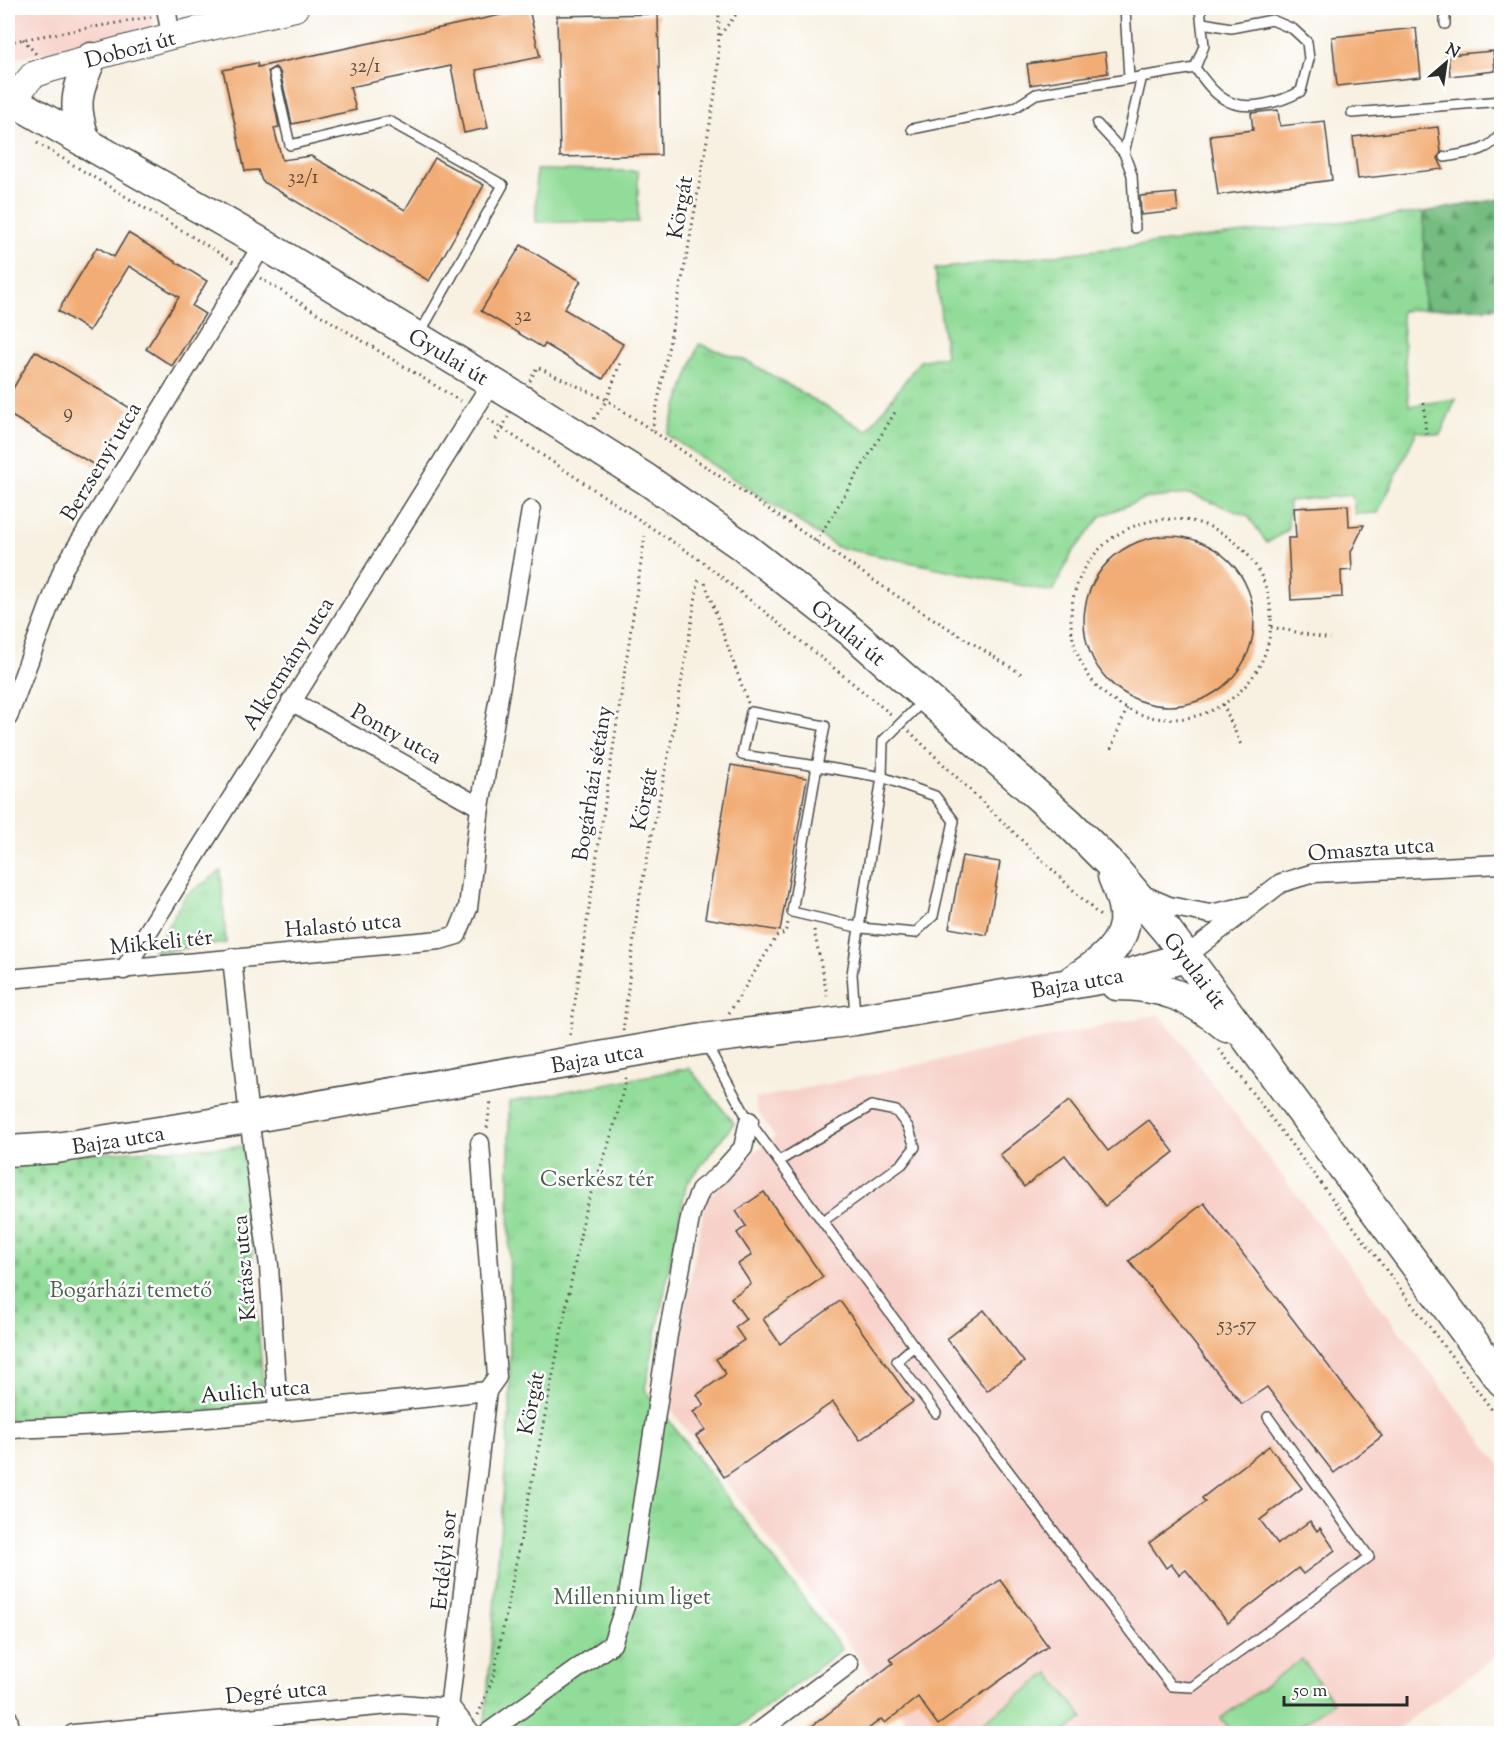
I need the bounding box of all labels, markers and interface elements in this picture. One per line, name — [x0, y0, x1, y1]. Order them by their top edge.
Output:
street label: Dobozi út — [82, 23, 180, 78]
north arrow — [1416, 33, 1476, 93]
text: N — [1441, 39, 1463, 65]
house number: 32/1 — [349, 53, 381, 82]
house number: 32/1 — [287, 164, 319, 193]
street label: Körgát — [661, 173, 703, 242]
house number: 32 — [514, 302, 532, 331]
street label: Gyulai út — [401, 322, 494, 395]
street label: Berzsenyi utca — [54, 397, 151, 528]
house number: 9 — [63, 399, 73, 428]
street label: Alkotmány utca — [236, 592, 343, 737]
street label: Gyulai út — [803, 593, 892, 675]
street label: Ponty utca — [344, 697, 447, 774]
street label: Bogárházi sétány — [566, 704, 622, 863]
street label: Körgát — [624, 765, 668, 834]
street label: Omaszta utca — [1307, 831, 1436, 871]
street label: Halastó utca — [284, 906, 403, 948]
street label: Mikkeli tér — [108, 923, 214, 965]
street label: Gyulai út — [1154, 927, 1233, 1017]
street label: Bajza utca — [1029, 961, 1126, 1009]
street label: Bajza utca — [549, 1036, 646, 1084]
street label: Bajza utca — [70, 1119, 167, 1165]
park label: Cserkész tér — [540, 1165, 654, 1197]
street label: Kárász utca — [225, 1213, 267, 1322]
park label: Bogárházi temető — [50, 1276, 212, 1308]
house number: 53-57 — [1217, 1312, 1256, 1341]
street label: Körgát — [511, 1369, 555, 1438]
street label: Aulich utca — [199, 1372, 311, 1414]
street label: Erdélyi sor — [425, 1509, 467, 1612]
park label: Millennium liget — [553, 1583, 711, 1615]
scale bar — [1284, 1669, 1407, 1707]
street label: Degré utca — [224, 1674, 328, 1714]
text: 50 m — [1292, 1679, 1328, 1705]

